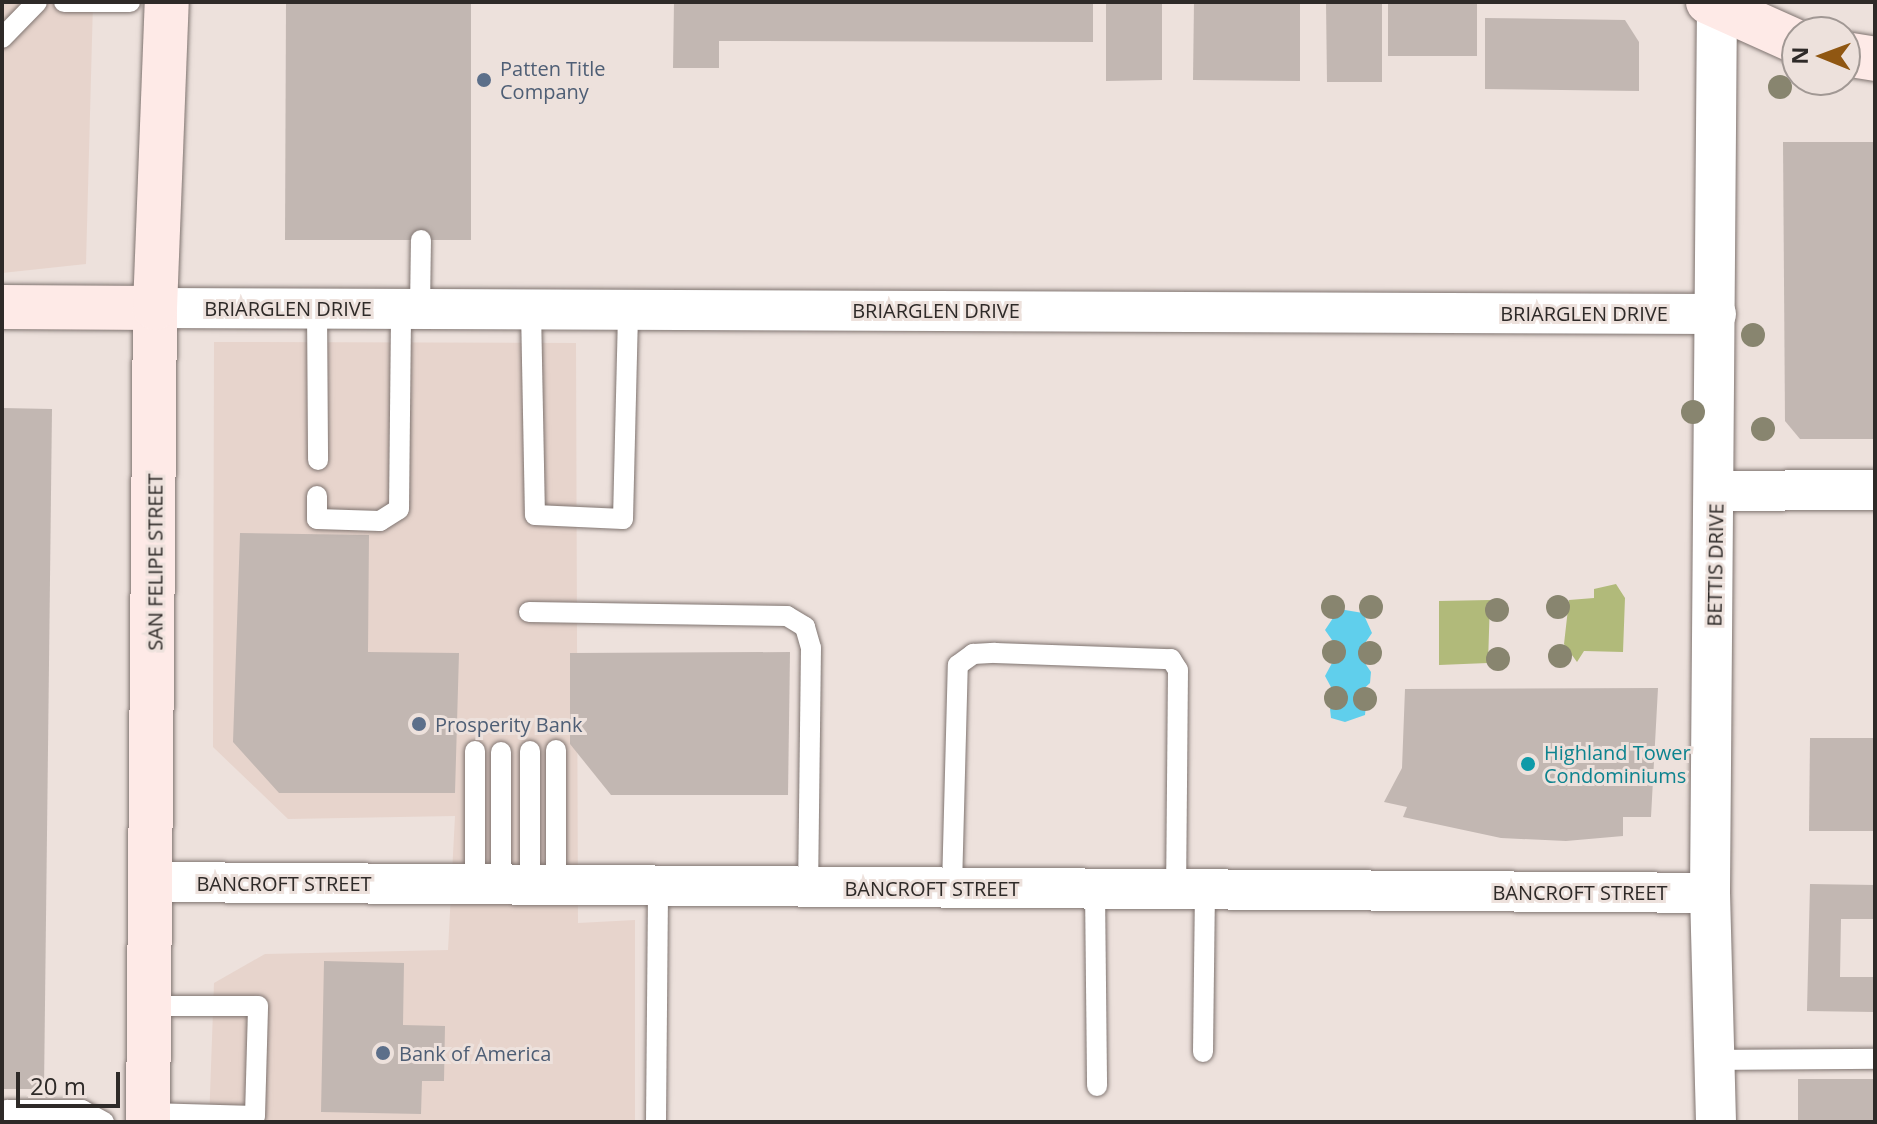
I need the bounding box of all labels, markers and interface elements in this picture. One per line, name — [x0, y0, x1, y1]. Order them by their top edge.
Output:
north arrow — [1781, 16, 1861, 96]
text: N — [1784, 46, 1814, 65]
place label: Patten Title Company — [500, 56, 606, 103]
marker: Patten Title Company — [475, 71, 493, 89]
street label: BRIARGLEN DRIVE — [204, 296, 372, 320]
street label: BRIARGLEN DRIVE — [852, 298, 1020, 322]
street label: BRIARGLEN DRIVE — [1500, 301, 1668, 325]
street label: SAN FELIPE STREET — [143, 473, 167, 651]
street label: BETTIS DRIVE — [1702, 503, 1728, 627]
place label: Prosperity Bank — [435, 712, 583, 736]
marker: Prosperity Bank — [410, 715, 428, 733]
place label: Highland Tower Condominiums — [1544, 740, 1691, 787]
marker: Highland Tower Condominiums — [1519, 755, 1537, 773]
street label: BANCROFT STREET — [196, 871, 372, 895]
street label: BANCROFT STREET — [844, 876, 1020, 900]
street label: BANCROFT STREET — [1492, 880, 1668, 904]
place label: Bank of America — [399, 1041, 551, 1065]
marker: Bank of America — [374, 1044, 392, 1062]
scale bar — [20, 1056, 124, 1106]
text: 20 m — [30, 1069, 86, 1102]

